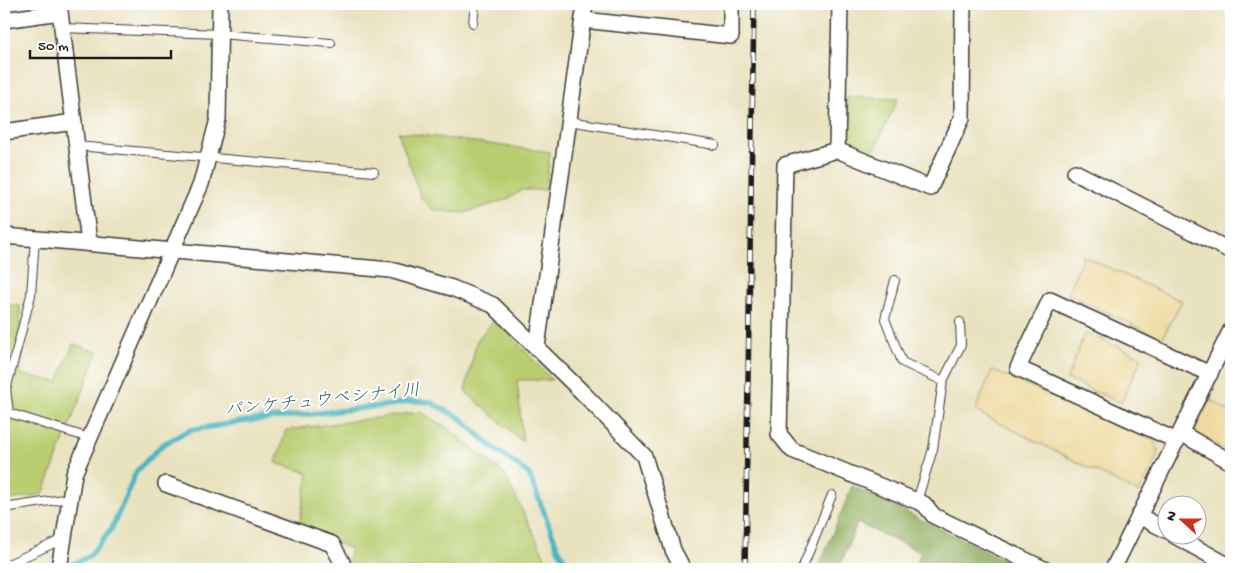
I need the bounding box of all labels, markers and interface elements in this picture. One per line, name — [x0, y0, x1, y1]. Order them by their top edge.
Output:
scale bar — [30, 28, 171, 60]
text: 50 m — [38, 38, 69, 56]
water label: パンケチュウベシナイ川 — [223, 381, 421, 422]
north arrow — [1158, 496, 1208, 546]
text: N — [1163, 509, 1182, 524]

